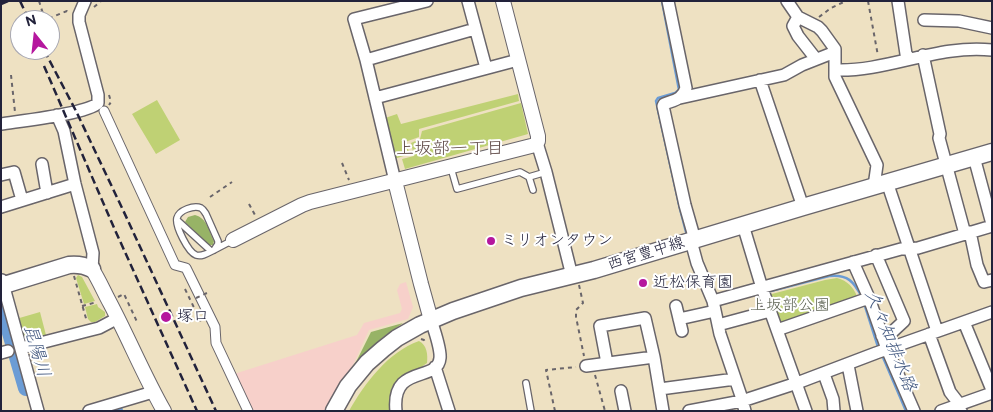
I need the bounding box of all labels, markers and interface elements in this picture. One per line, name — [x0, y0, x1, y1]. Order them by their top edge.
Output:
north arrow — [10, 10, 60, 60]
text: N — [24, 11, 38, 31]
district label: 上坂部一丁目 — [396, 138, 504, 160]
place label: ミリオンタウン — [501, 231, 613, 251]
street label: 西宮豊中線 — [605, 233, 687, 275]
marker: ミリオンタウン — [485, 235, 497, 247]
place label: 近松保育園 — [653, 273, 733, 293]
marker: 近松保育園 — [637, 277, 649, 289]
water label: 久々知排水路 — [860, 287, 920, 395]
park label: 上坂部公園 — [750, 296, 830, 316]
place label: 塚口 — [177, 307, 209, 327]
marker: 塚口 — [159, 310, 173, 324]
water label: 昆陽川 — [18, 322, 54, 380]

